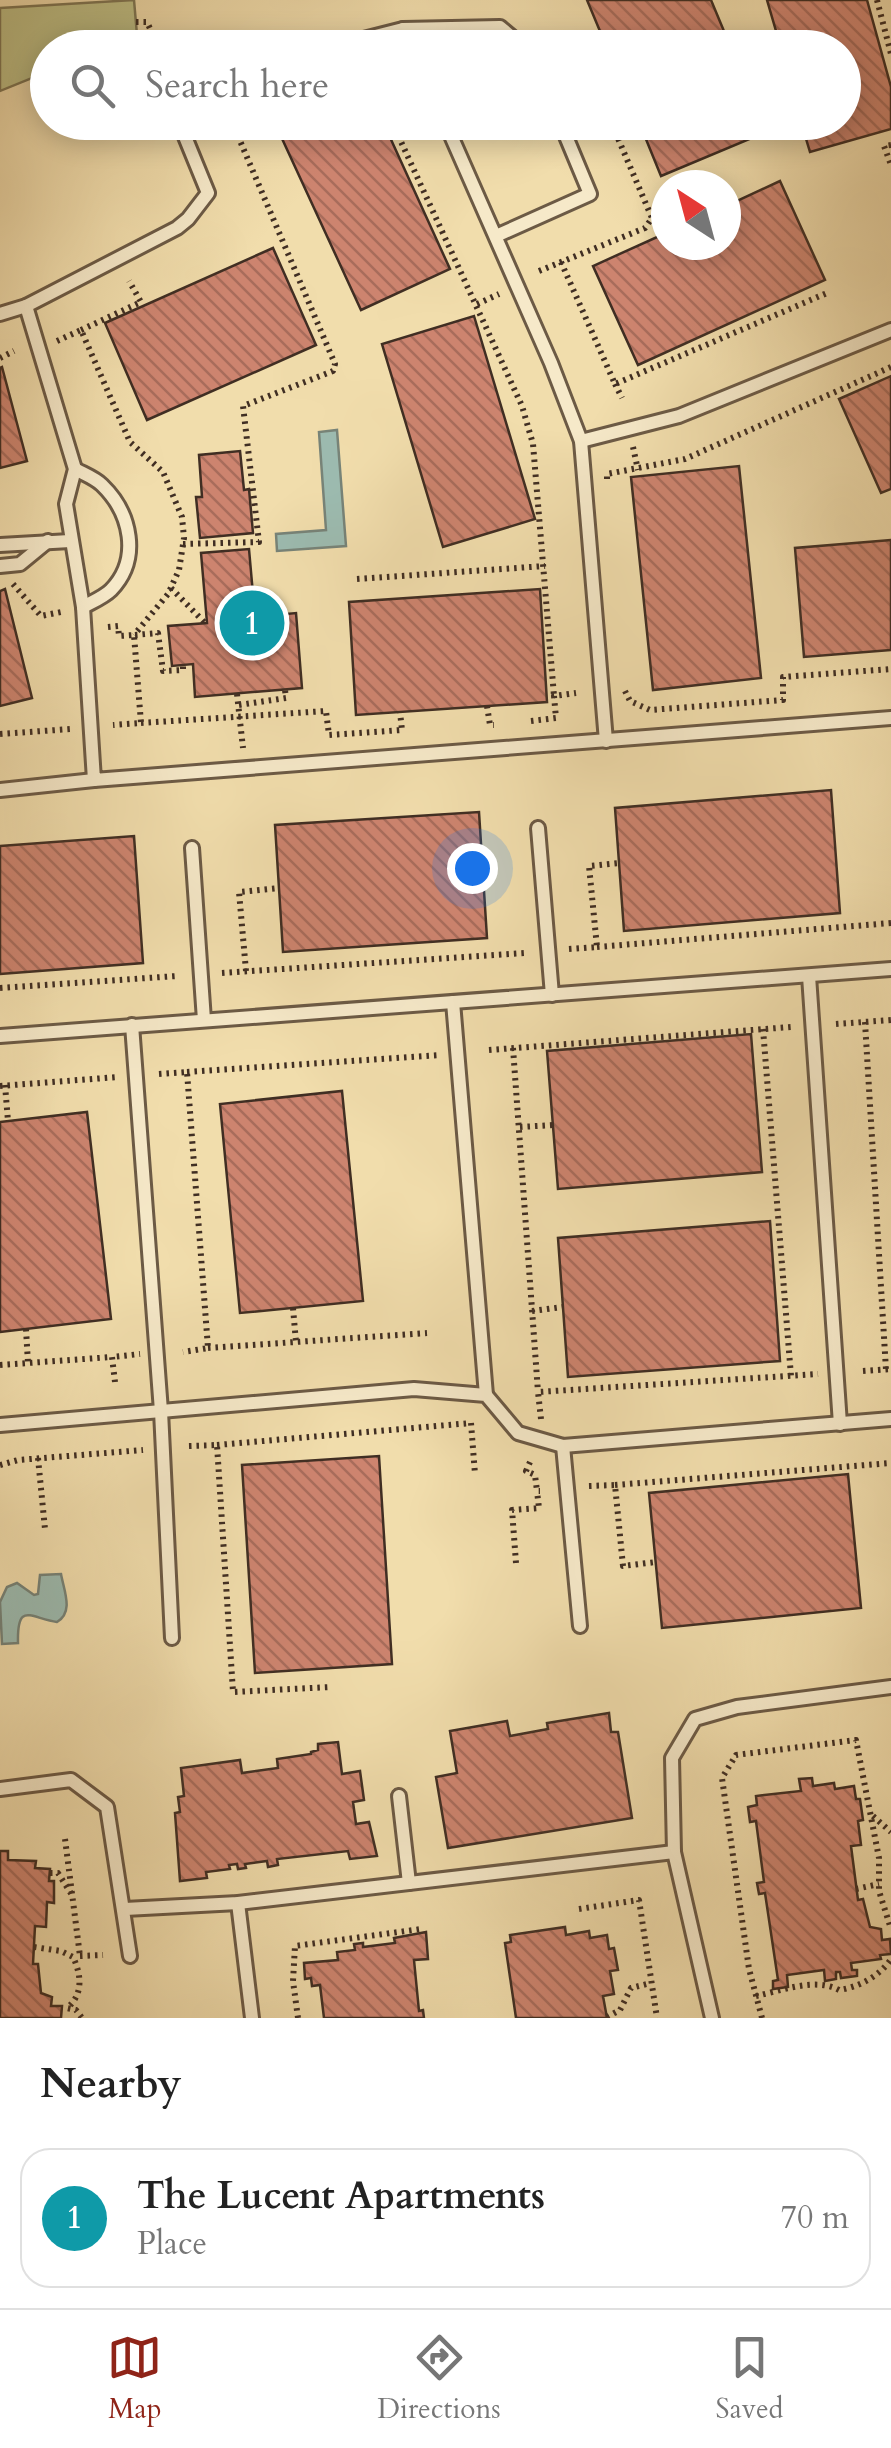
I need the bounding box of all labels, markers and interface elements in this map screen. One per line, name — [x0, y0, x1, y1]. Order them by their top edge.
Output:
search box — [30, 30, 861, 140]
icon: search — [65, 58, 120, 113]
text: Search here — [145, 59, 329, 111]
north arrow — [651, 170, 741, 260]
pin: 1 — [220, 586, 284, 660]
your location — [447, 843, 498, 894]
text: Nearby — [40, 2055, 182, 2112]
text: The Lucent Apartments — [137, 2170, 545, 2222]
text: 1 — [66, 2196, 83, 2240]
text: 70 m — [781, 2196, 849, 2240]
text: Place — [137, 2222, 207, 2266]
tab: Map — [107, 2330, 162, 2428]
tab: Directions — [377, 2330, 501, 2428]
tab: Saved — [716, 2330, 784, 2428]

